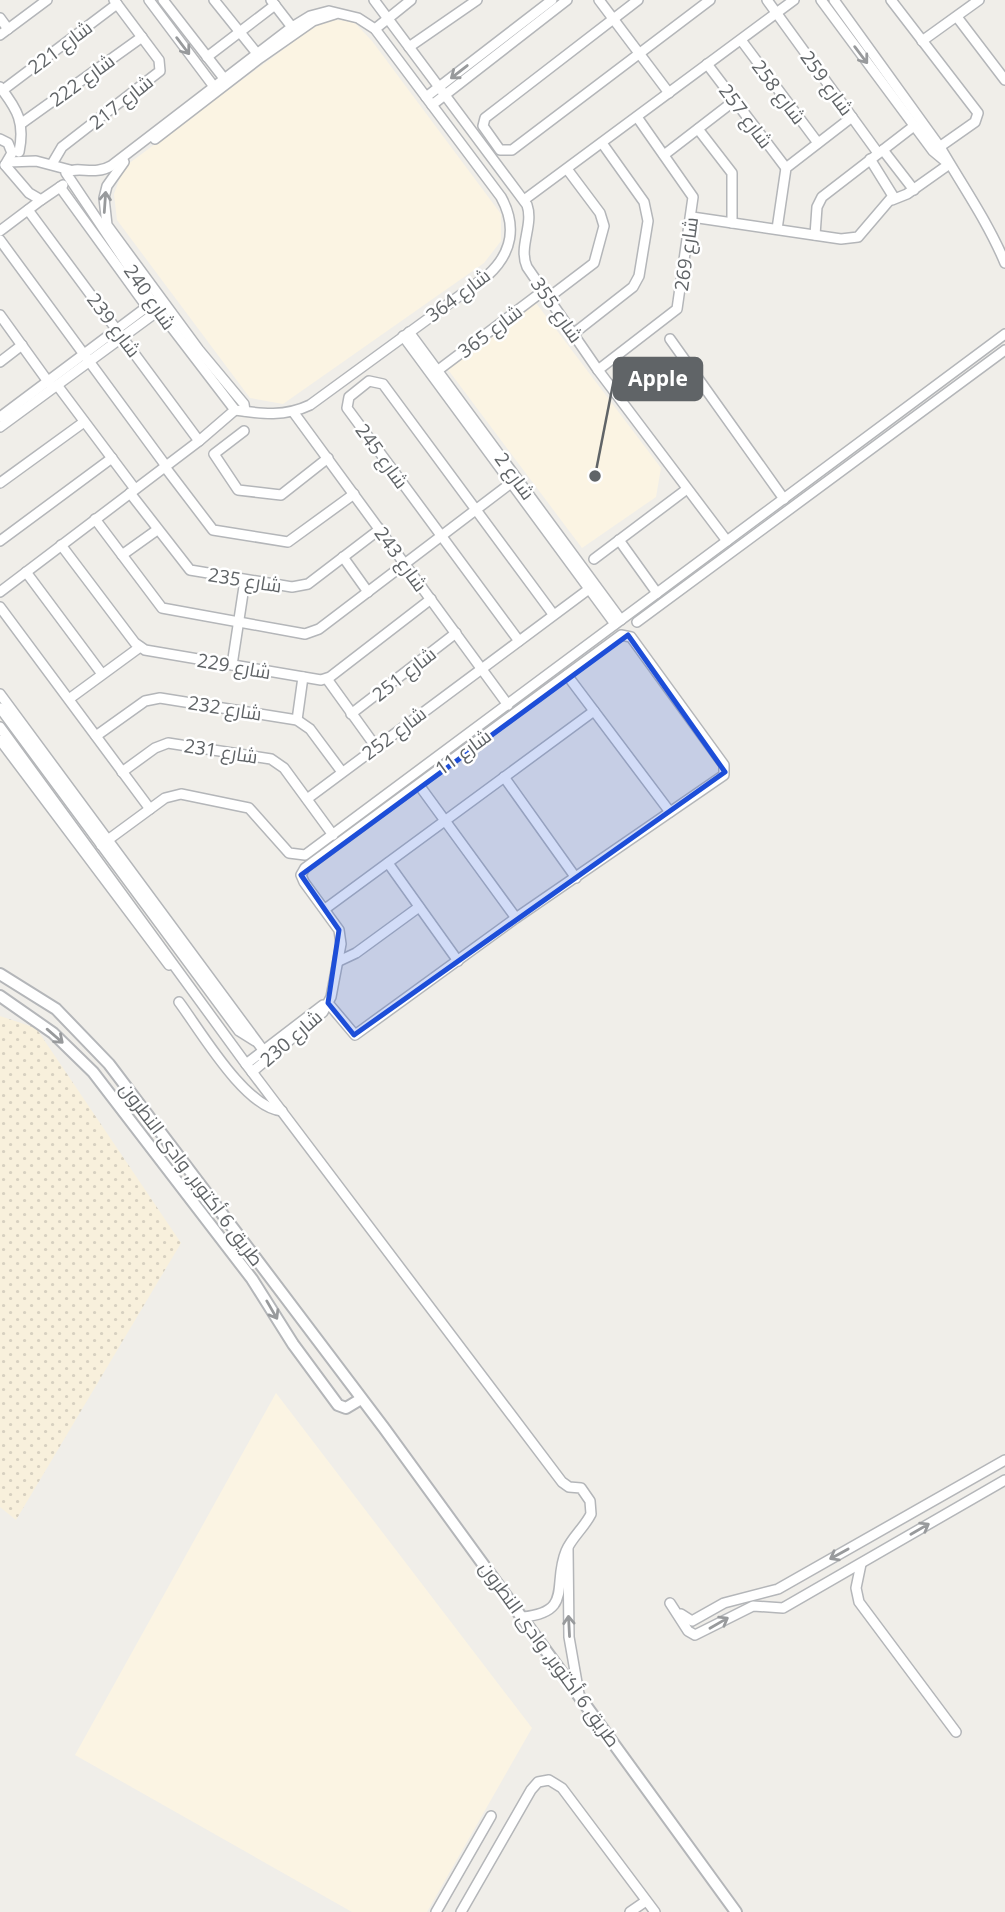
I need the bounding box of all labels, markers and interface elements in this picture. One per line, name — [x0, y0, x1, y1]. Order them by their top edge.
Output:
street label: شارع 221 — [22, 14, 98, 81]
one-way arrow — [175, 36, 190, 55]
street label: شارع 259 — [794, 45, 859, 121]
one-way arrow — [854, 45, 869, 64]
street label: شارع 222 — [44, 48, 120, 113]
street label: شارع 258 — [745, 54, 812, 130]
one-way arrow — [451, 64, 469, 79]
street label: شارع 217 — [84, 69, 159, 136]
street label: شارع 257 — [712, 78, 779, 154]
one-way arrow — [99, 191, 112, 214]
street label: شارع 269 — [668, 215, 705, 293]
street label: شارع 240 — [117, 259, 182, 335]
street label: شارع 364 — [420, 262, 496, 329]
street label: شارع 355 — [524, 272, 589, 348]
street label: شارع 239 — [80, 287, 147, 363]
street label: شارع 365 — [452, 298, 528, 365]
callout: Apple — [614, 358, 702, 400]
text: Apple — [628, 364, 688, 392]
street label: شارع 245 — [349, 418, 414, 494]
street label: شارع 2 — [488, 447, 541, 506]
street label: شارع 243 — [368, 521, 433, 597]
street label: شارع 235 — [206, 561, 284, 600]
street label: شارع 251 — [367, 641, 442, 708]
street label: شارع 229 — [195, 647, 273, 686]
street label: شارع 232 — [186, 689, 264, 728]
street label: شارع 252 — [356, 700, 432, 767]
street label: شارع 11 — [430, 723, 497, 782]
street label: شارع 231 — [182, 732, 260, 771]
street label: شارع 230 — [254, 1004, 328, 1073]
one-way arrow — [46, 1028, 64, 1044]
street label: طريق 6 أكتوبر, وادى النطرون — [114, 1077, 270, 1271]
one-way arrow — [265, 1299, 279, 1319]
one-way arrow — [910, 1522, 930, 1536]
one-way arrow — [829, 1548, 850, 1561]
street label: طريق 6 أكتوبر, وادى النطرون — [474, 1556, 626, 1752]
one-way arrow — [562, 1616, 575, 1638]
one-way arrow — [708, 1616, 728, 1630]

